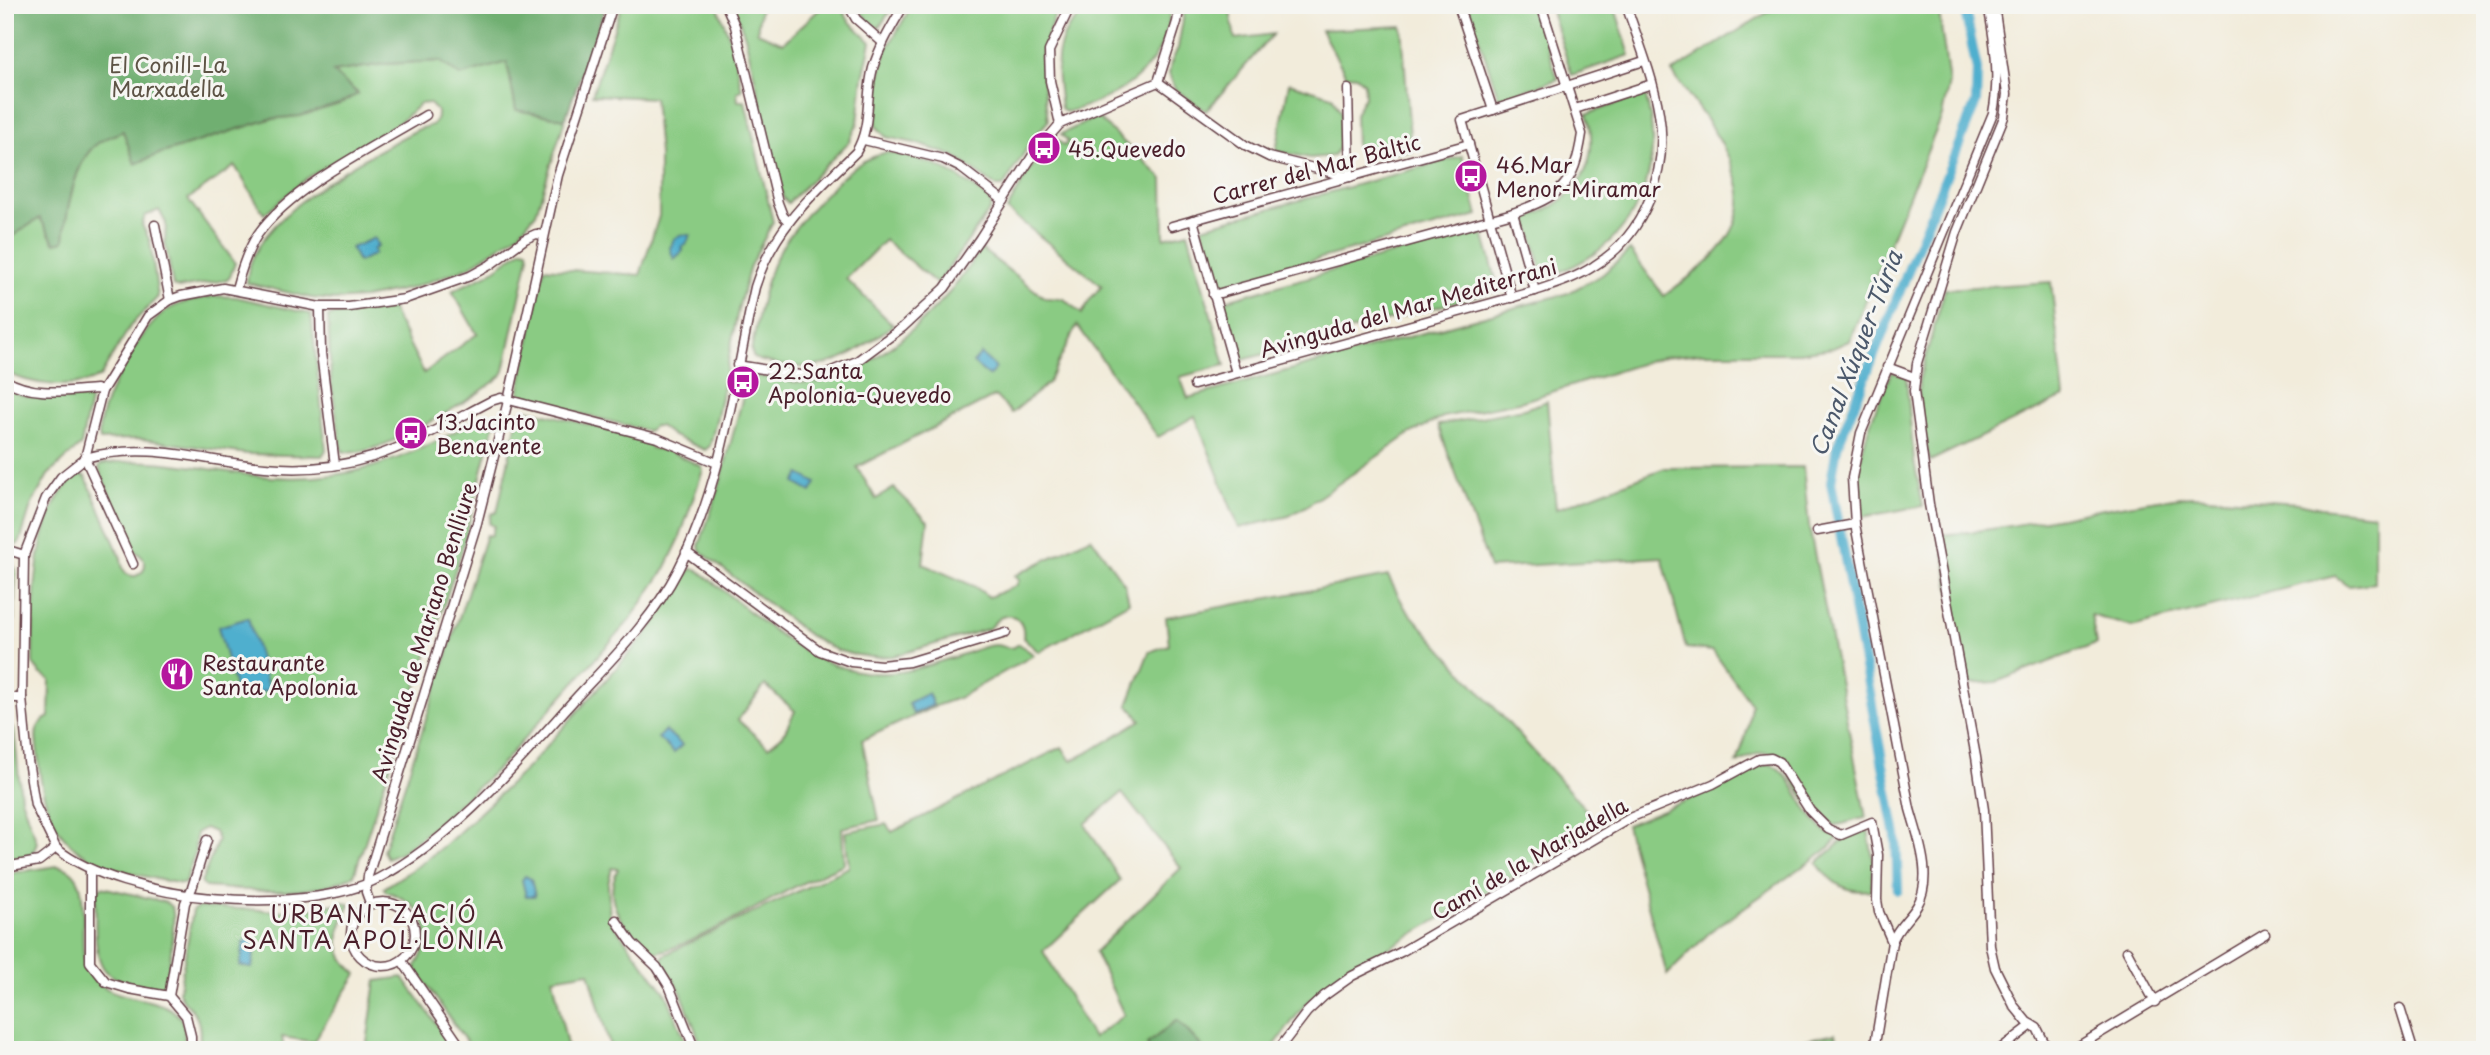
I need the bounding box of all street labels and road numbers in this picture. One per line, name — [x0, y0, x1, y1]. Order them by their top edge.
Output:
street label: Carrer del Mar Bàltic — [1208, 125, 1424, 211]
street label: Avinguda del Mar Mediterrani — [1256, 249, 1560, 365]
street label: Avinguda de Mariano Benlliure — [362, 478, 484, 786]
street label: Camí de la Marjadella — [1425, 789, 1633, 927]

